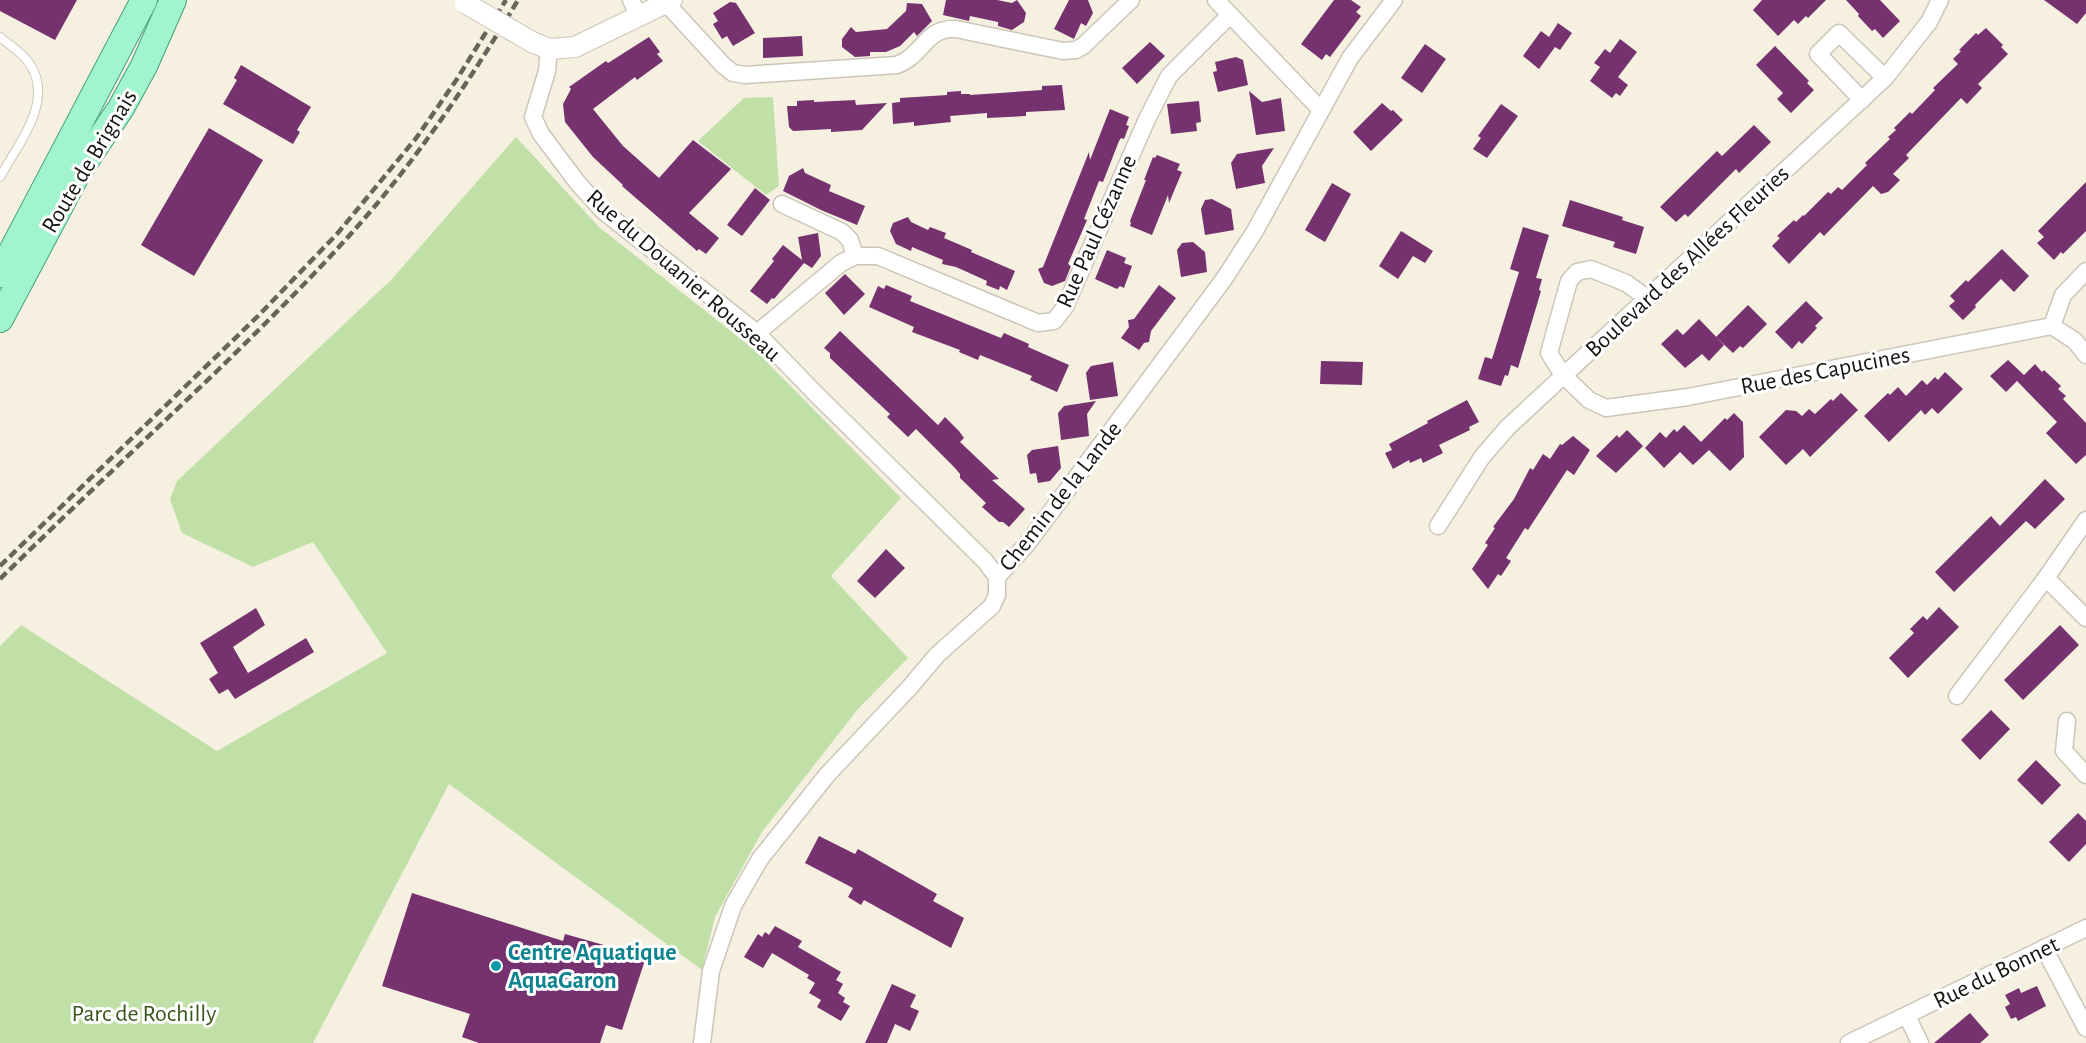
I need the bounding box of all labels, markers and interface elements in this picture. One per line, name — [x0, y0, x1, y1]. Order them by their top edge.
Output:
street label: Route de Brignais — [38, 86, 142, 237]
street label: Rue Paul Cézanne — [1052, 151, 1141, 311]
street label: Boulevard des Allées Fleuries — [1581, 161, 1794, 362]
street label: Rue du Douanier Rousseau — [582, 185, 785, 366]
street label: Rue des Capucines — [1739, 343, 1912, 399]
street label: Chemin de la Lande — [995, 417, 1126, 576]
street label: Rue du Bonnet — [1930, 932, 2063, 1014]
place label: Centre Aquatique AquaGaron — [508, 941, 677, 993]
marker: Centre Aquatique AquaGaron — [489, 959, 503, 973]
park label: Parc de Rochilly — [72, 1002, 216, 1026]

